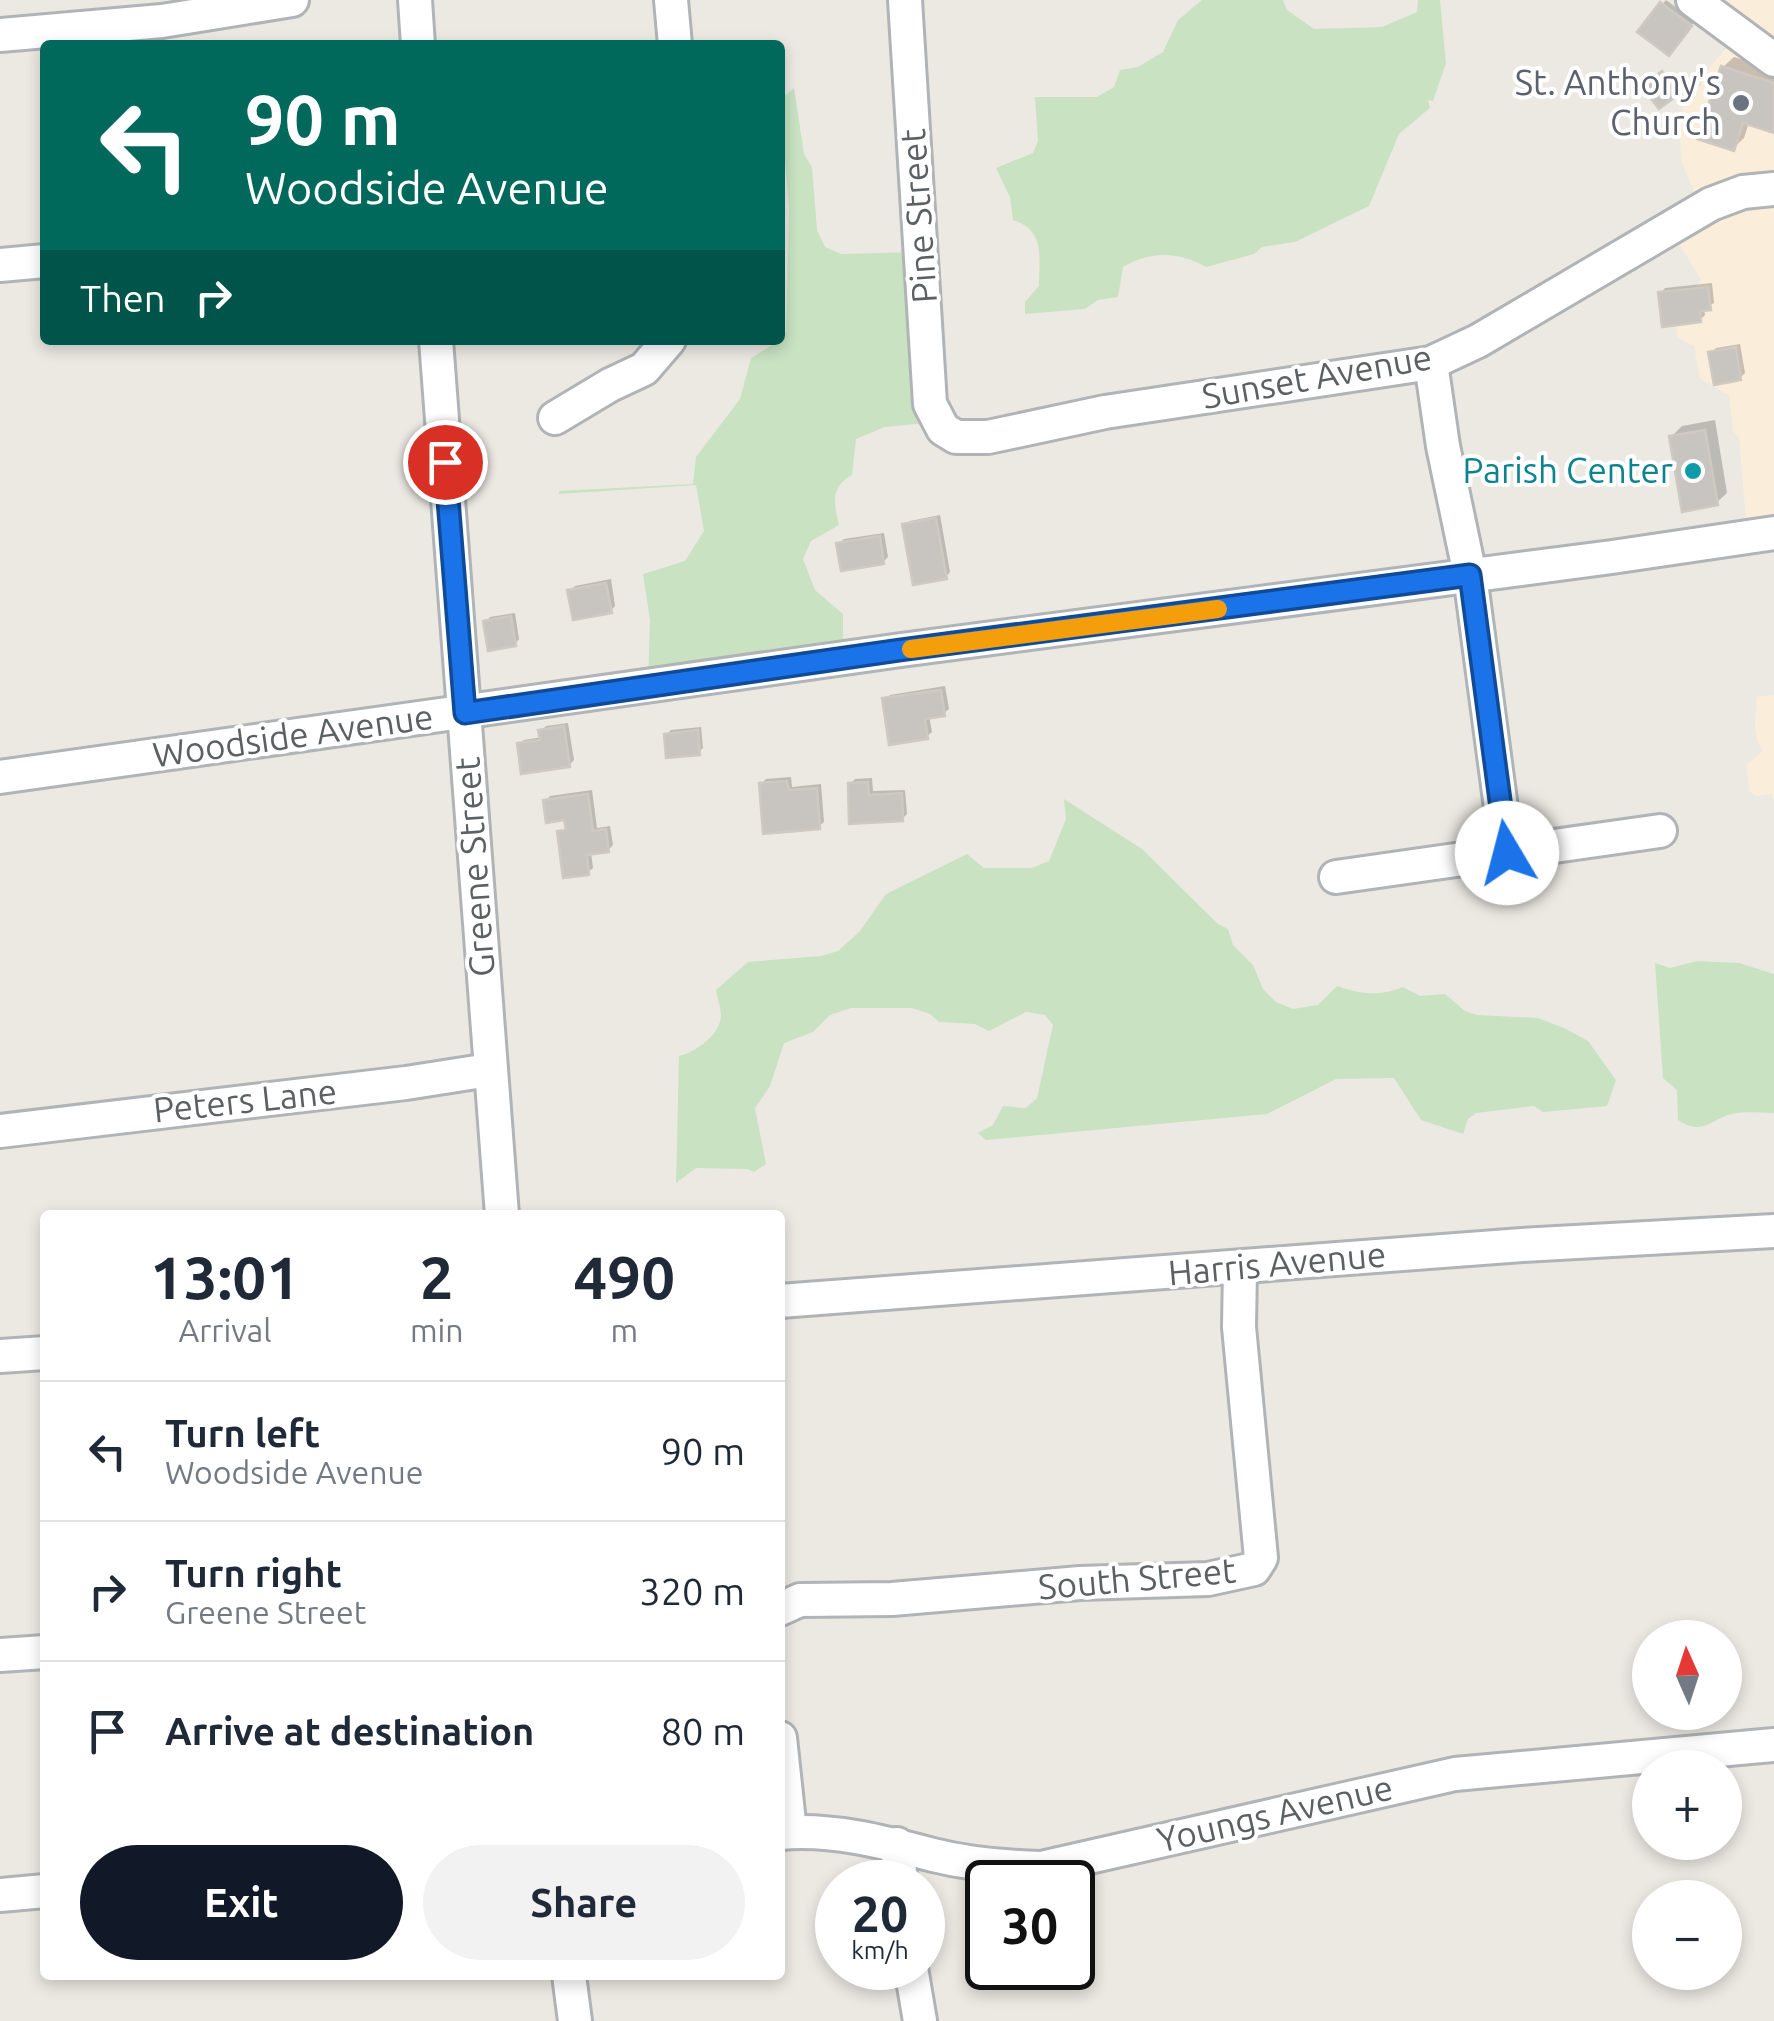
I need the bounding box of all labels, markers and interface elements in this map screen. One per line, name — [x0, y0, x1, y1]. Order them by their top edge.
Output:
place label: St. Anthony's Church — [1515, 62, 1721, 142]
icon: left — [80, 80, 210, 210]
text: 90 m — [245, 80, 401, 158]
marker: St. Anthony's Church — [1730, 92, 1752, 114]
street label: Pine Street — [892, 127, 944, 304]
text: Woodside Avenue — [245, 162, 608, 213]
icon: right — [186, 270, 241, 325]
text: Then — [80, 277, 166, 319]
street label: Sunset Avenue — [1199, 336, 1435, 416]
pin — [403, 420, 488, 505]
icon: arrive — [418, 435, 473, 490]
place label: Parish Center — [1462, 450, 1673, 490]
marker: Parish Center — [1682, 460, 1704, 482]
street label: Woodside Avenue — [150, 696, 436, 774]
street label: Greene Street — [446, 756, 502, 978]
position arrow — [1455, 801, 1559, 905]
street label: Peters Lane — [151, 1070, 339, 1130]
street label: Harris Avenue — [1166, 1234, 1388, 1292]
text: 13:01 — [150, 1243, 300, 1310]
text: 2 — [420, 1243, 454, 1310]
text: 490 — [574, 1243, 675, 1310]
text: Arrival — [178, 1312, 272, 1348]
text: min — [410, 1312, 464, 1348]
text: m — [610, 1312, 638, 1348]
text: Turn left — [165, 1412, 320, 1454]
icon: left — [80, 1424, 135, 1479]
text: 90 m — [661, 1430, 745, 1472]
text: Woodside Avenue — [165, 1454, 423, 1490]
street label: South Street — [1036, 1549, 1238, 1607]
text: Turn right — [165, 1552, 342, 1594]
icon: right — [80, 1564, 135, 1619]
text: 320 m — [639, 1570, 745, 1612]
text: Greene Street — [165, 1594, 366, 1630]
north arrow — [1632, 1620, 1742, 1730]
map controls — [1632, 1620, 1742, 1990]
icon: arrive — [80, 1704, 135, 1759]
text: Arrive at destination — [165, 1710, 534, 1752]
text: 80 m — [661, 1710, 745, 1752]
button: + — [1632, 1750, 1742, 1860]
street label: Youngs Avenue — [1153, 1766, 1396, 1860]
button: Exit — [80, 1845, 403, 1960]
button: Share — [423, 1845, 745, 1960]
speed limit sign: 30 — [965, 1860, 1095, 1990]
button: − — [1632, 1880, 1742, 1990]
text: 20 — [852, 1885, 908, 1941]
text: km/h — [851, 1936, 909, 1964]

